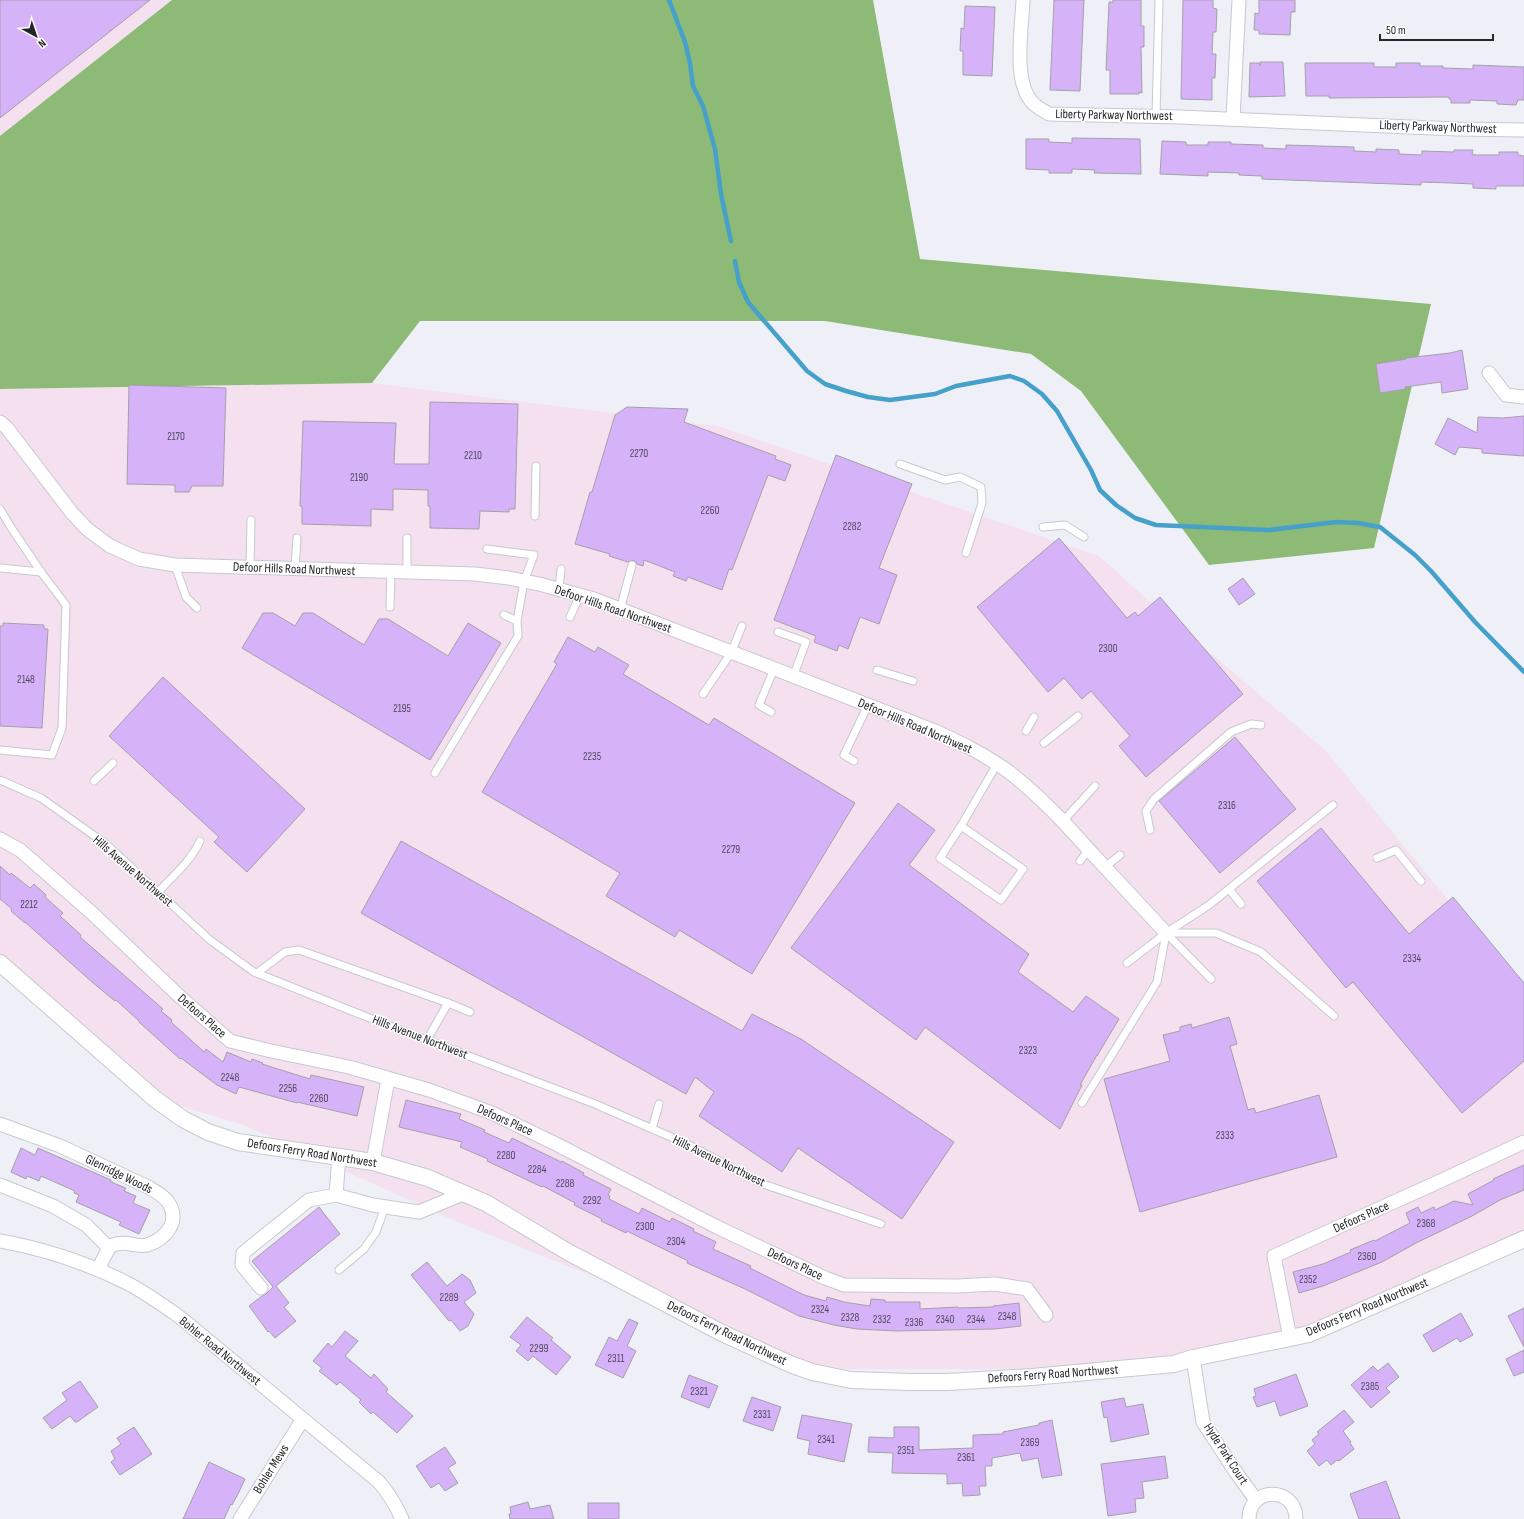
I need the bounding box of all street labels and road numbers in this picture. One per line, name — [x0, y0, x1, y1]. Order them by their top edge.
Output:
street label: Liberty Parkway Northwest — [1055, 106, 1173, 124]
street label: Liberty Parkway Northwest — [1379, 117, 1497, 137]
street label: Defoor Hills Road Northwest — [232, 559, 356, 579]
street label: Defoor Hills Road Northwest — [552, 581, 674, 637]
street label: Defoor Hills Road Northwest — [855, 695, 975, 757]
street label: Hills Avenue Northwest — [90, 832, 176, 910]
street label: Defoors Place — [174, 990, 230, 1042]
street label: Hills Avenue Northwest — [370, 1011, 470, 1063]
street label: Defoors Place — [475, 1101, 535, 1139]
street label: Hills Avenue Northwest — [670, 1132, 768, 1190]
street label: Defoors Ferry Road Northwest — [246, 1135, 378, 1171]
street label: Glenridge Woods — [83, 1151, 156, 1197]
street label: Defoors Place — [1331, 1198, 1391, 1236]
street label: Defoors Place — [765, 1244, 825, 1284]
street label: Defoors Ferry Road Northwest — [1304, 1274, 1430, 1340]
street label: Defoors Ferry Road Northwest — [665, 1297, 789, 1369]
street label: Bohler Road Northwest — [176, 1313, 264, 1389]
street label: Defoors Ferry Road Northwest — [987, 1361, 1119, 1387]
street label: Hyde Park Court — [1200, 1420, 1252, 1488]
street label: Bohler Mews — [250, 1441, 293, 1497]

